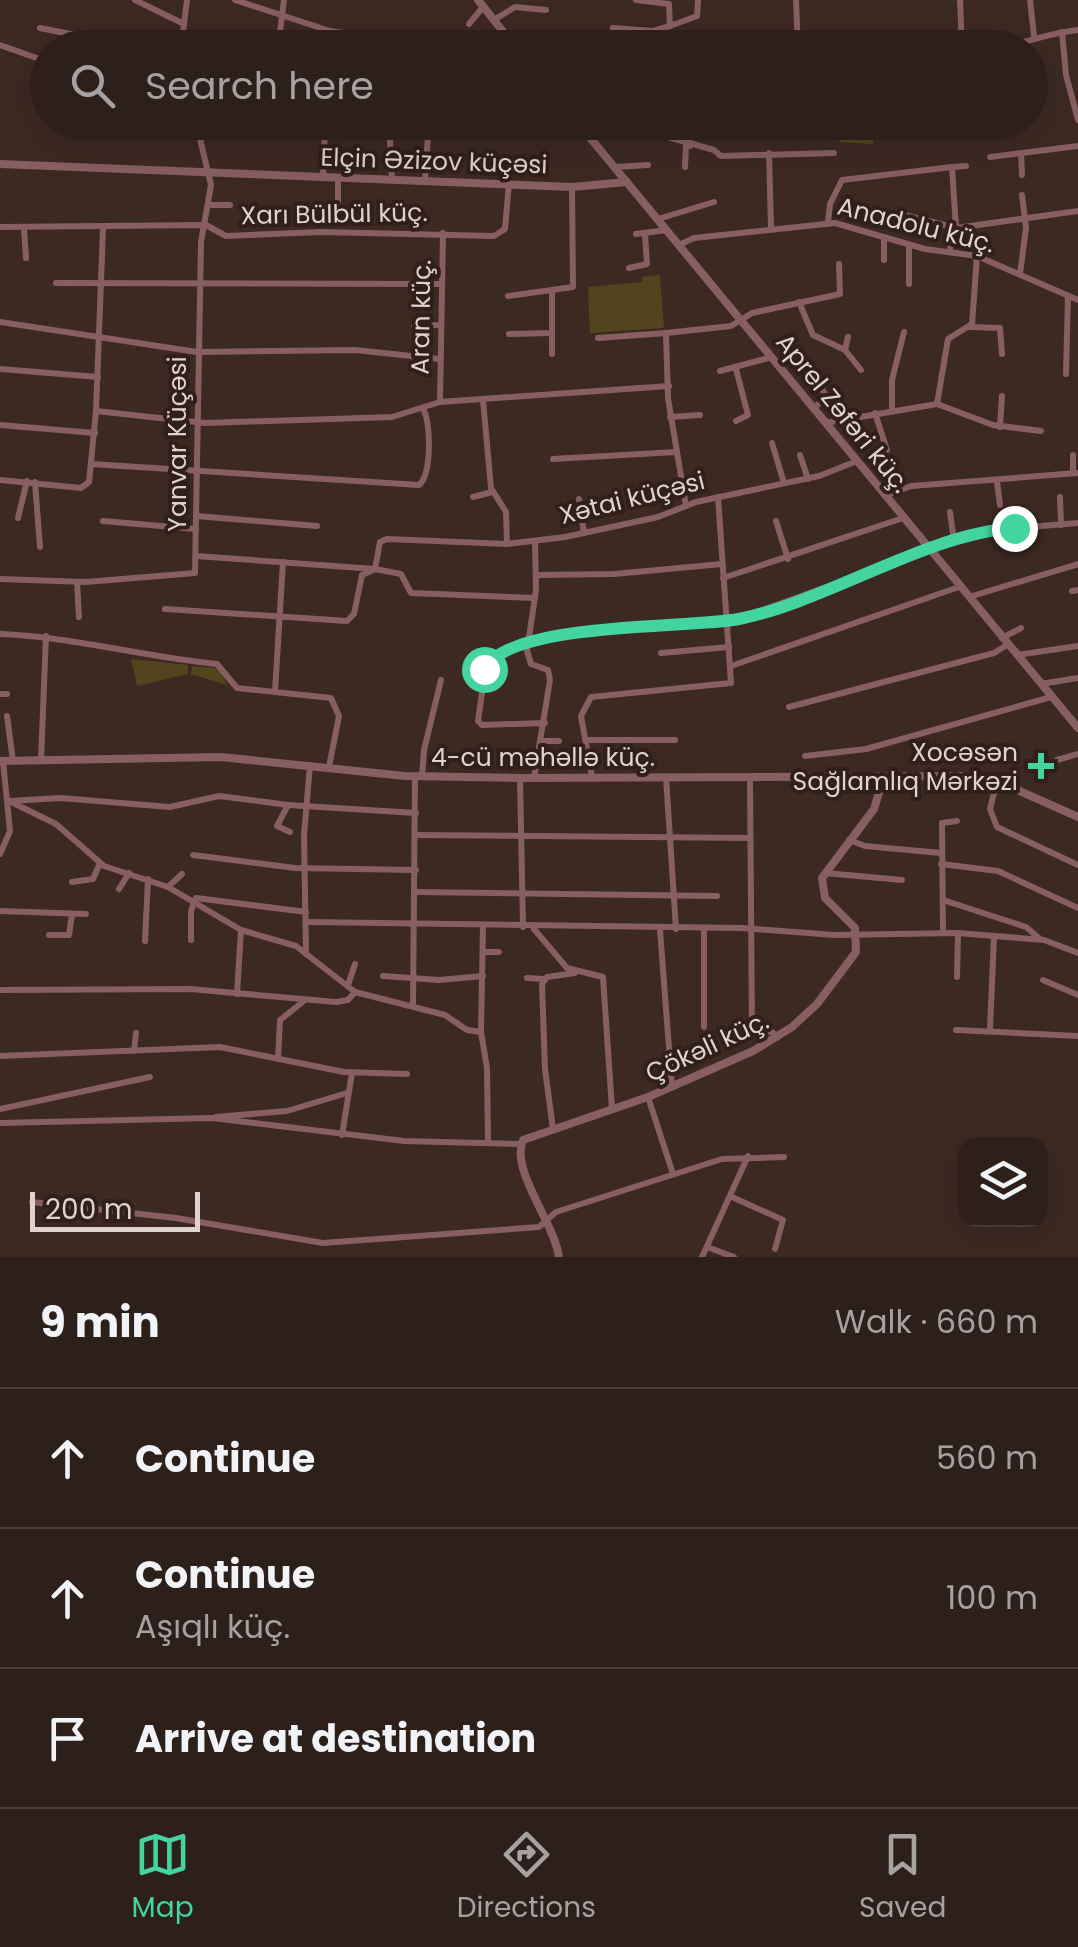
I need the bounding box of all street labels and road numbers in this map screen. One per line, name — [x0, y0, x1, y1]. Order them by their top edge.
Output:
street label: Elçin Əzizov küçəsi — [320, 140, 548, 182]
street label: Anadolu küç. — [834, 189, 998, 261]
street label: Xarı Bülbül küç. — [240, 195, 428, 233]
street label: Aran küç. — [402, 259, 440, 375]
street label: Aprel Zəfəri küç. — [768, 326, 918, 500]
street label: Yanvar Küçəsi — [160, 356, 195, 532]
street label: Xətai küçəsi — [556, 463, 708, 533]
street label: 4-cü məhəllə küç. — [431, 740, 655, 775]
street label: Çökəli küç. — [640, 1003, 774, 1091]

